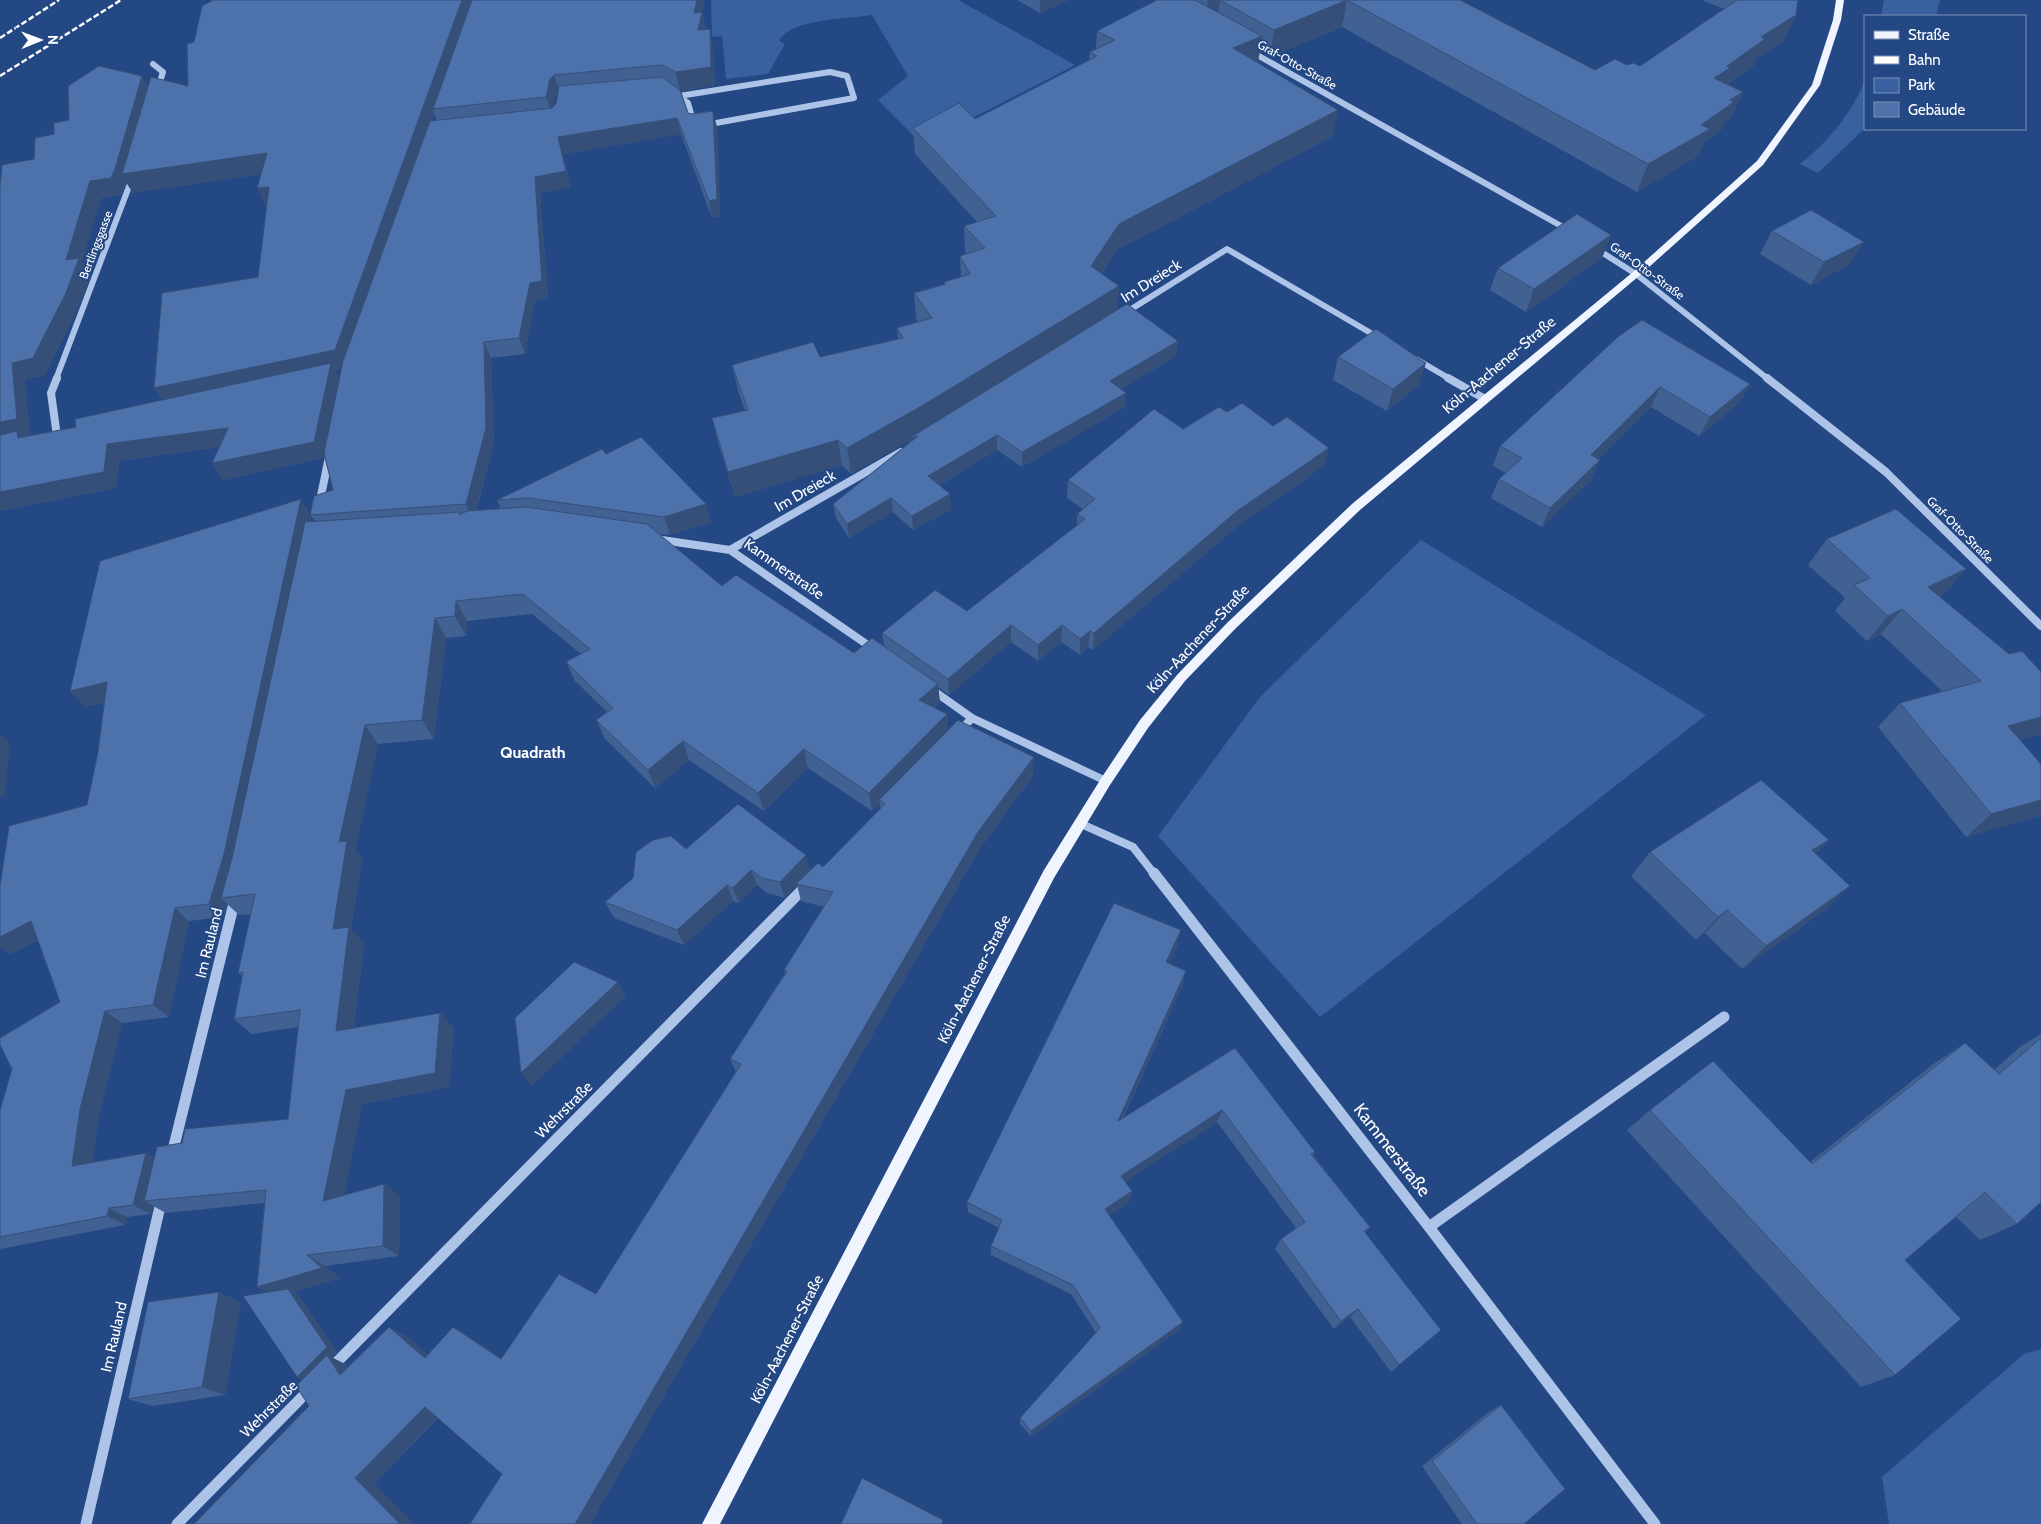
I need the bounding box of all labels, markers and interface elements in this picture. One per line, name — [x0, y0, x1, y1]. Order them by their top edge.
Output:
north arrow — [15, 15, 65, 65]
legend — [1864, 15, 2026, 130]
text: Straße — [1908, 26, 1950, 44]
text: N — [44, 35, 62, 45]
street label: Graf-Otto-Straße — [1255, 37, 1340, 93]
text: Bahn — [1908, 51, 1941, 69]
text: Park — [1908, 76, 1935, 94]
text: Gebäude — [1908, 101, 1965, 119]
street label: Bertlingsgasse — [76, 209, 115, 281]
street label: Graf-Otto-Straße — [1607, 239, 1687, 303]
street label: Im Dreieck — [1118, 255, 1185, 307]
street label: Köln-Aachener-Straße — [1439, 312, 1559, 418]
street label: Im Dreieck — [771, 466, 839, 516]
street label: Graf-Otto-Straße — [1924, 493, 1997, 566]
street label: Kammerstraße — [740, 535, 828, 603]
street label: Köln-Aachener-Straße — [1143, 581, 1253, 697]
district label: Quadrath — [500, 743, 566, 762]
street label: Im Rauland — [192, 906, 226, 980]
street label: Köln-Aachener-Straße — [934, 911, 1014, 1046]
street label: Wehrstraße — [532, 1077, 597, 1142]
street label: Kammerstraße — [1349, 1099, 1435, 1201]
street label: Köln-Aachener-Straße — [747, 1271, 827, 1406]
street label: Im Rauland — [97, 1300, 131, 1374]
street label: Wehrstraße — [237, 1376, 302, 1441]

